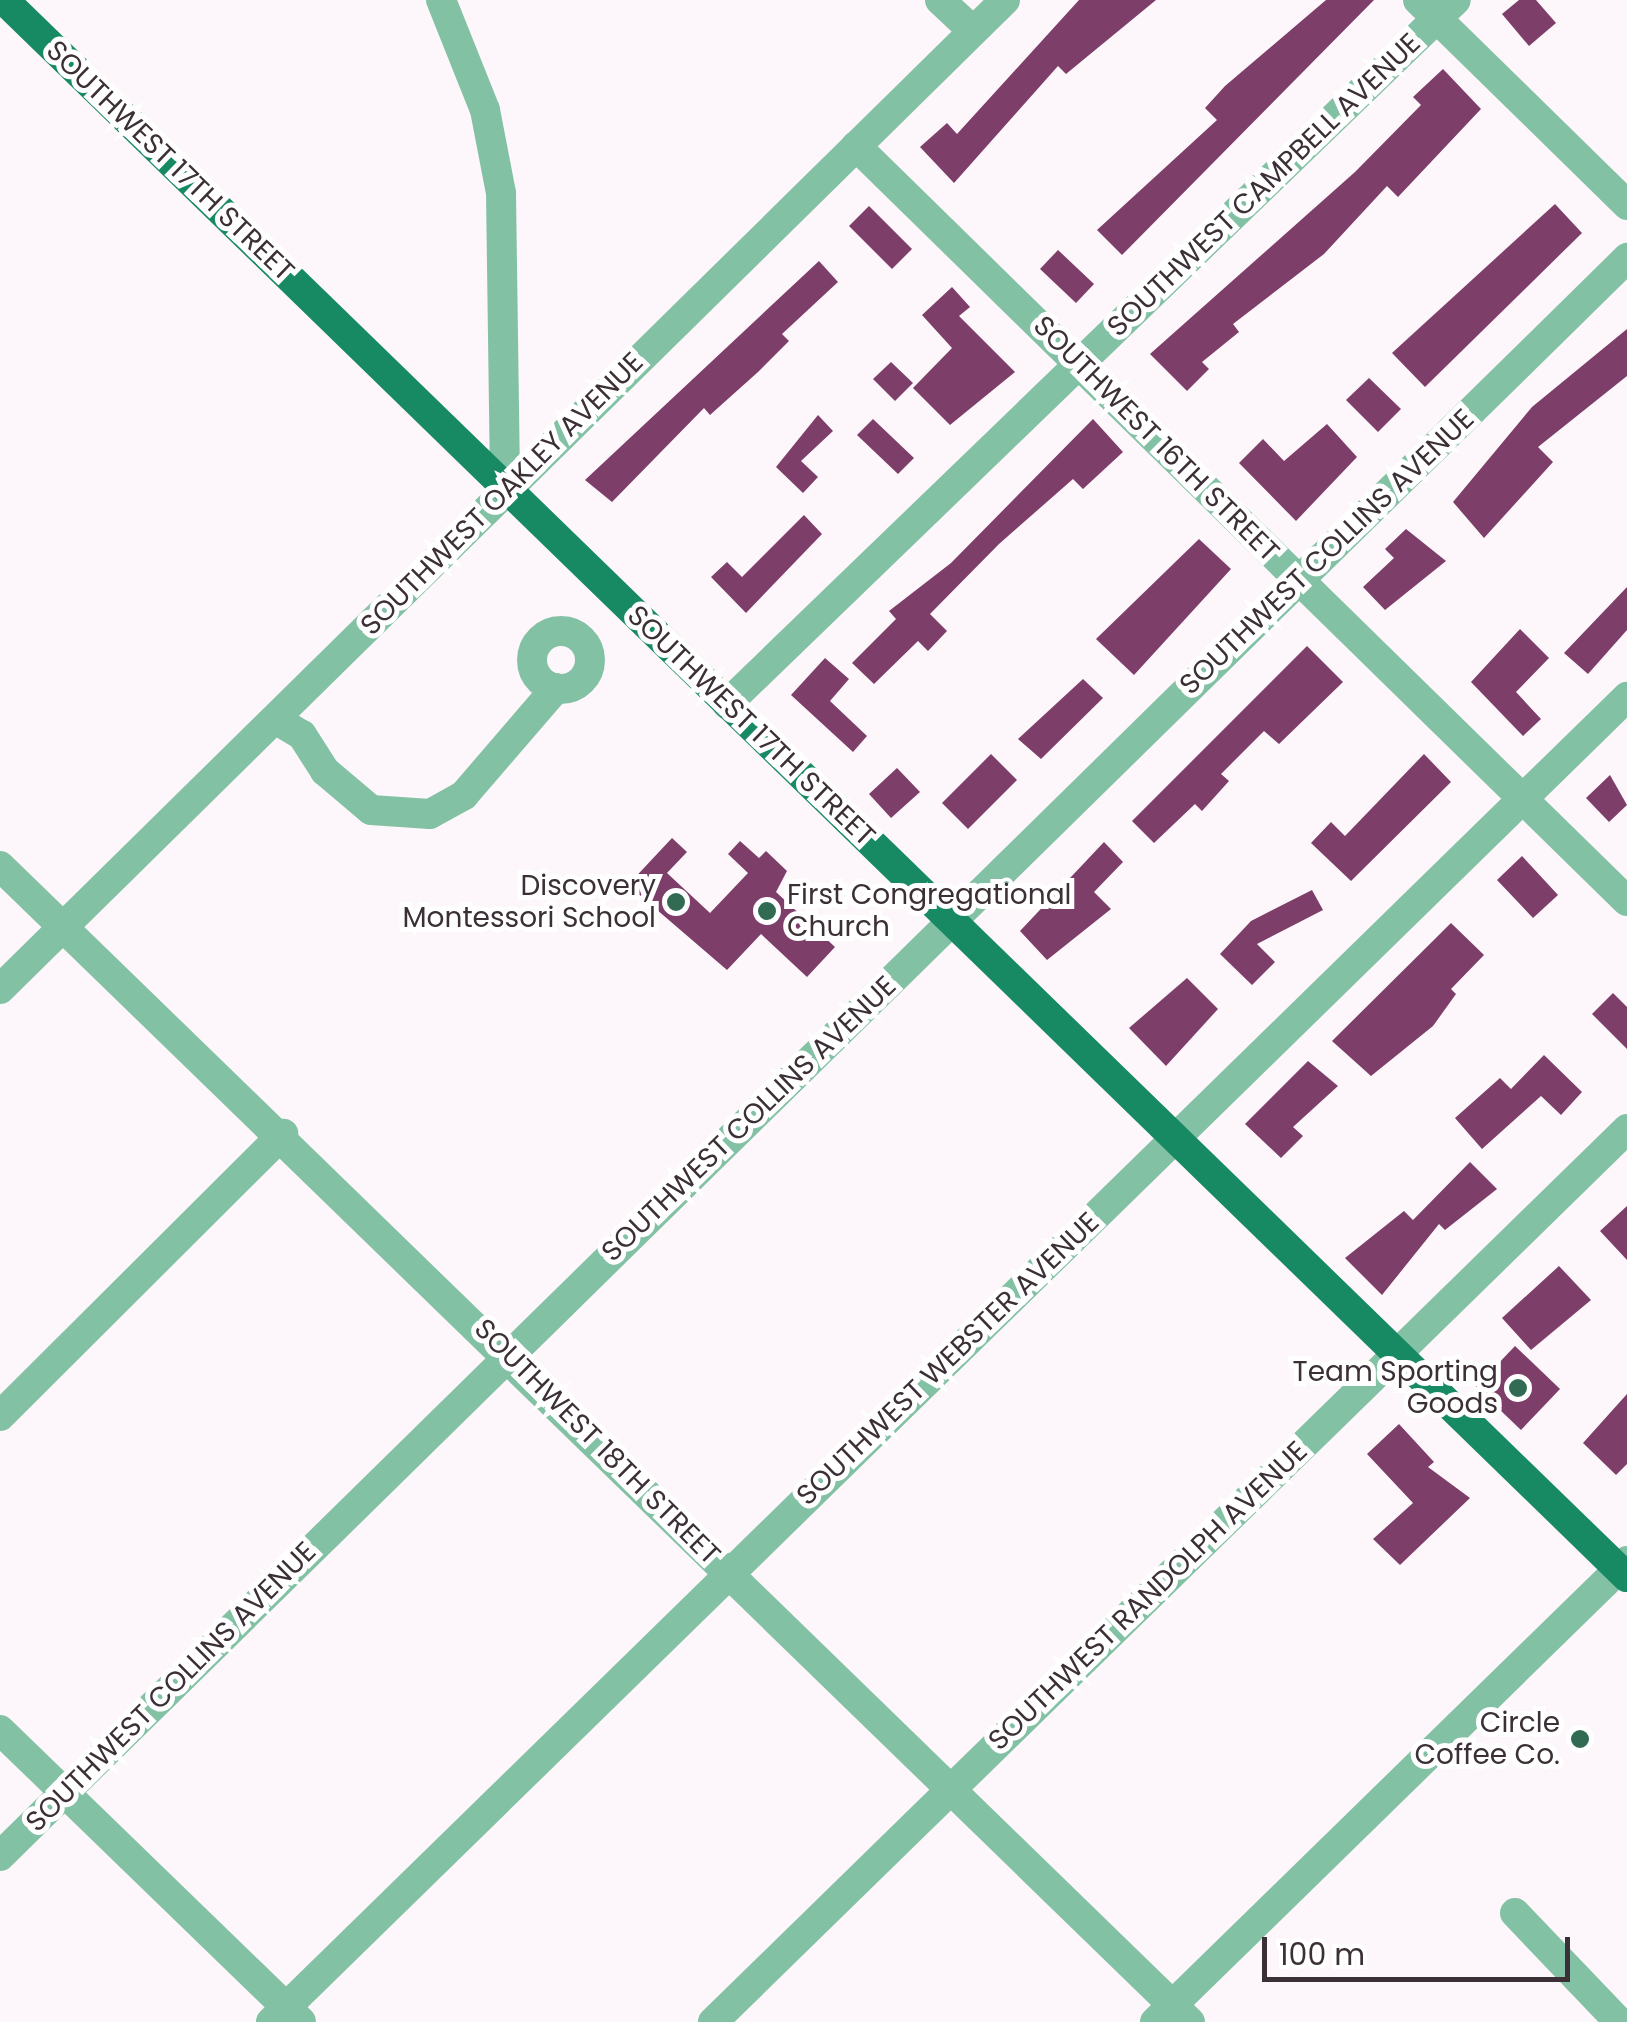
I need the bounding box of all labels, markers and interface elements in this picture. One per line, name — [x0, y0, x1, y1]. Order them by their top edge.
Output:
street label: SOUTHWEST CAMPBELL AVENUE — [1101, 26, 1427, 344]
street label: SOUTHWEST 17TH STREET — [39, 34, 301, 288]
street label: SOUTHWEST 16TH STREET — [1026, 309, 1286, 569]
street label: SOUTHWEST OAKLEY AVENUE — [354, 346, 650, 642]
street label: SOUTHWEST COLLINS AVENUE — [1173, 402, 1481, 702]
street label: SOUTHWEST 17TH STREET — [620, 599, 882, 853]
place label: Discovery Montessori School — [402, 869, 656, 935]
place label: First Congregational Church — [787, 878, 1072, 944]
marker: Discovery Montessori School — [665, 891, 687, 913]
marker: First Congregational Church — [756, 900, 778, 922]
street label: SOUTHWEST COLLINS AVENUE — [595, 969, 903, 1269]
street label: SOUTHWEST WEBSTER AVENUE — [790, 1206, 1106, 1512]
street label: SOUTHWEST 18TH STREET — [467, 1312, 727, 1572]
place label: Team Sporting Goods — [1293, 1355, 1498, 1421]
marker: Team Sporting Goods — [1507, 1377, 1529, 1399]
street label: SOUTHWEST RANDOLPH AVENUE — [982, 1434, 1314, 1758]
street label: SOUTHWEST COLLINS AVENUE — [19, 1535, 323, 1839]
place label: Circle Coffee Co. — [1414, 1706, 1560, 1772]
marker: Circle Coffee Co. — [1569, 1728, 1591, 1750]
scale bar — [1267, 1917, 1574, 1979]
text: 100 m — [1279, 1933, 1365, 1976]

